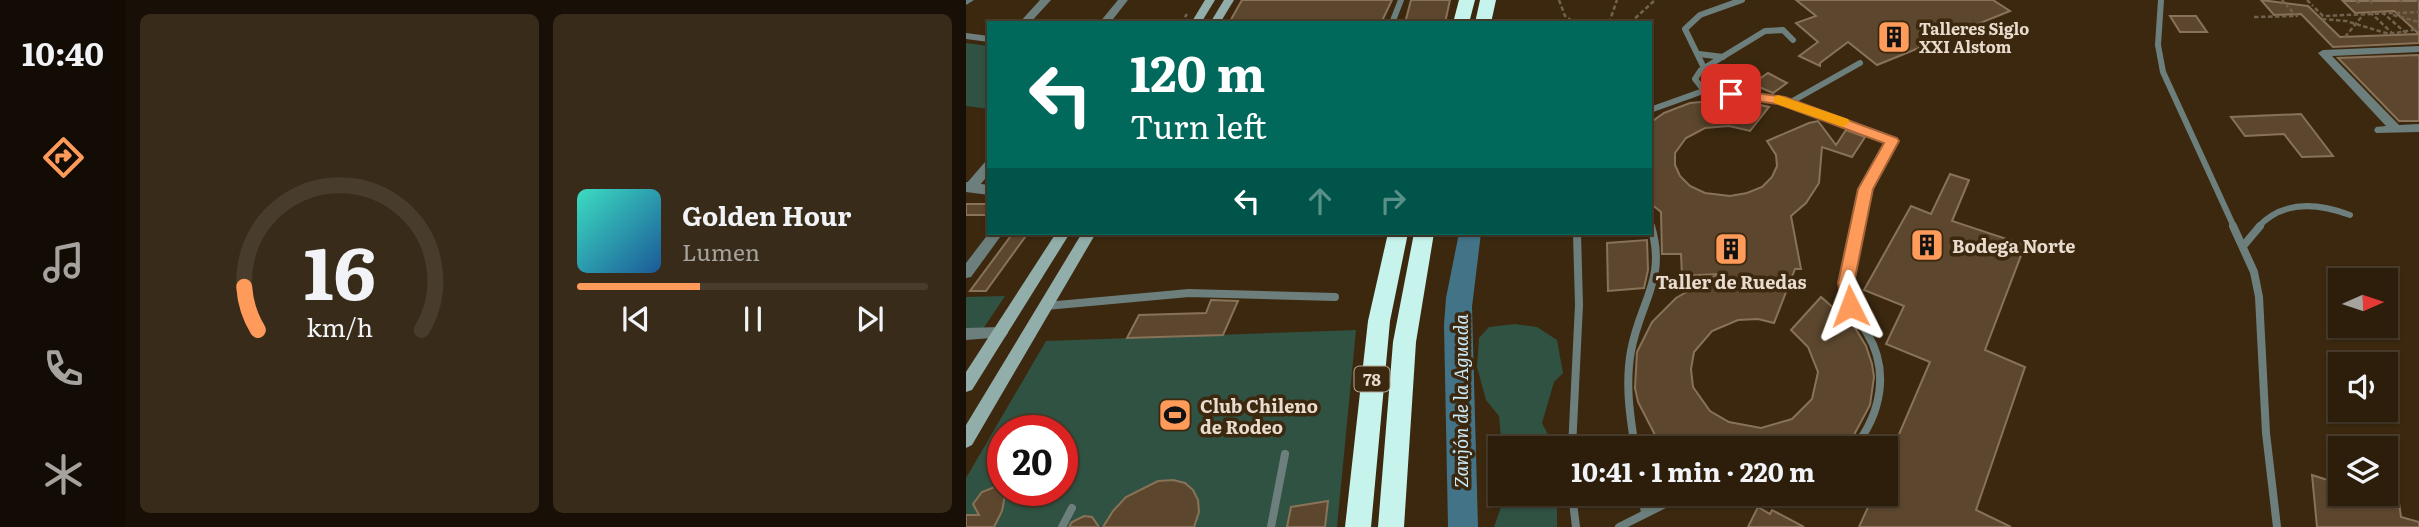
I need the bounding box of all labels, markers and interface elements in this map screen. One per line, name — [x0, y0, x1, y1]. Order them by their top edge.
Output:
place label: Talleres Siglo XXI Alstom — [1919, 16, 2029, 58]
building icon: Talleres Siglo XXI Alstom — [1875, 18, 1913, 56]
text: 10:40 — [22, 28, 104, 76]
text: 120 m — [1130, 34, 1265, 107]
icon: left — [1015, 49, 1106, 140]
pin — [1701, 64, 1761, 124]
icon: arrive — [1712, 75, 1750, 113]
text: Turn left — [1130, 101, 1267, 149]
icon: directions — [39, 133, 88, 182]
icon: left — [1228, 182, 1266, 220]
icon: ahead — [1301, 182, 1339, 220]
icon: right — [1374, 182, 1412, 220]
text: Golden Hour — [682, 195, 851, 234]
text: 16 — [303, 214, 376, 322]
building icon: Bodega Norte — [1908, 226, 1946, 264]
building icon: Taller de Ruedas — [1712, 230, 1750, 268]
place label: Bodega Norte — [1952, 232, 2076, 259]
text: Lumen — [682, 234, 760, 268]
icon: music — [39, 238, 88, 287]
place label: Taller de Ruedas — [1655, 268, 1807, 295]
north arrow — [2328, 268, 2398, 338]
map controls — [2328, 268, 2398, 506]
position arrow — [1813, 269, 1887, 343]
icon: previous — [617, 300, 655, 338]
icon: pause — [734, 300, 772, 338]
icon: next — [851, 300, 889, 338]
text: km/h — [306, 307, 373, 344]
water label: Zanjón de la Aguada — [1446, 314, 1474, 488]
icon: phone — [39, 344, 88, 393]
button: sound — [2328, 352, 2398, 422]
road number: 78 — [1354, 366, 1390, 392]
place label: Club Chileno de Rodeo — [1200, 392, 1318, 440]
sports icon: Club Chileno de Rodeo — [1156, 396, 1194, 434]
speed limit sign: 20 — [987, 415, 1078, 506]
button: layers — [2328, 436, 2398, 506]
icon: climate — [39, 450, 88, 499]
text: 10:41 · 1 min · 220 m — [1571, 451, 1815, 490]

